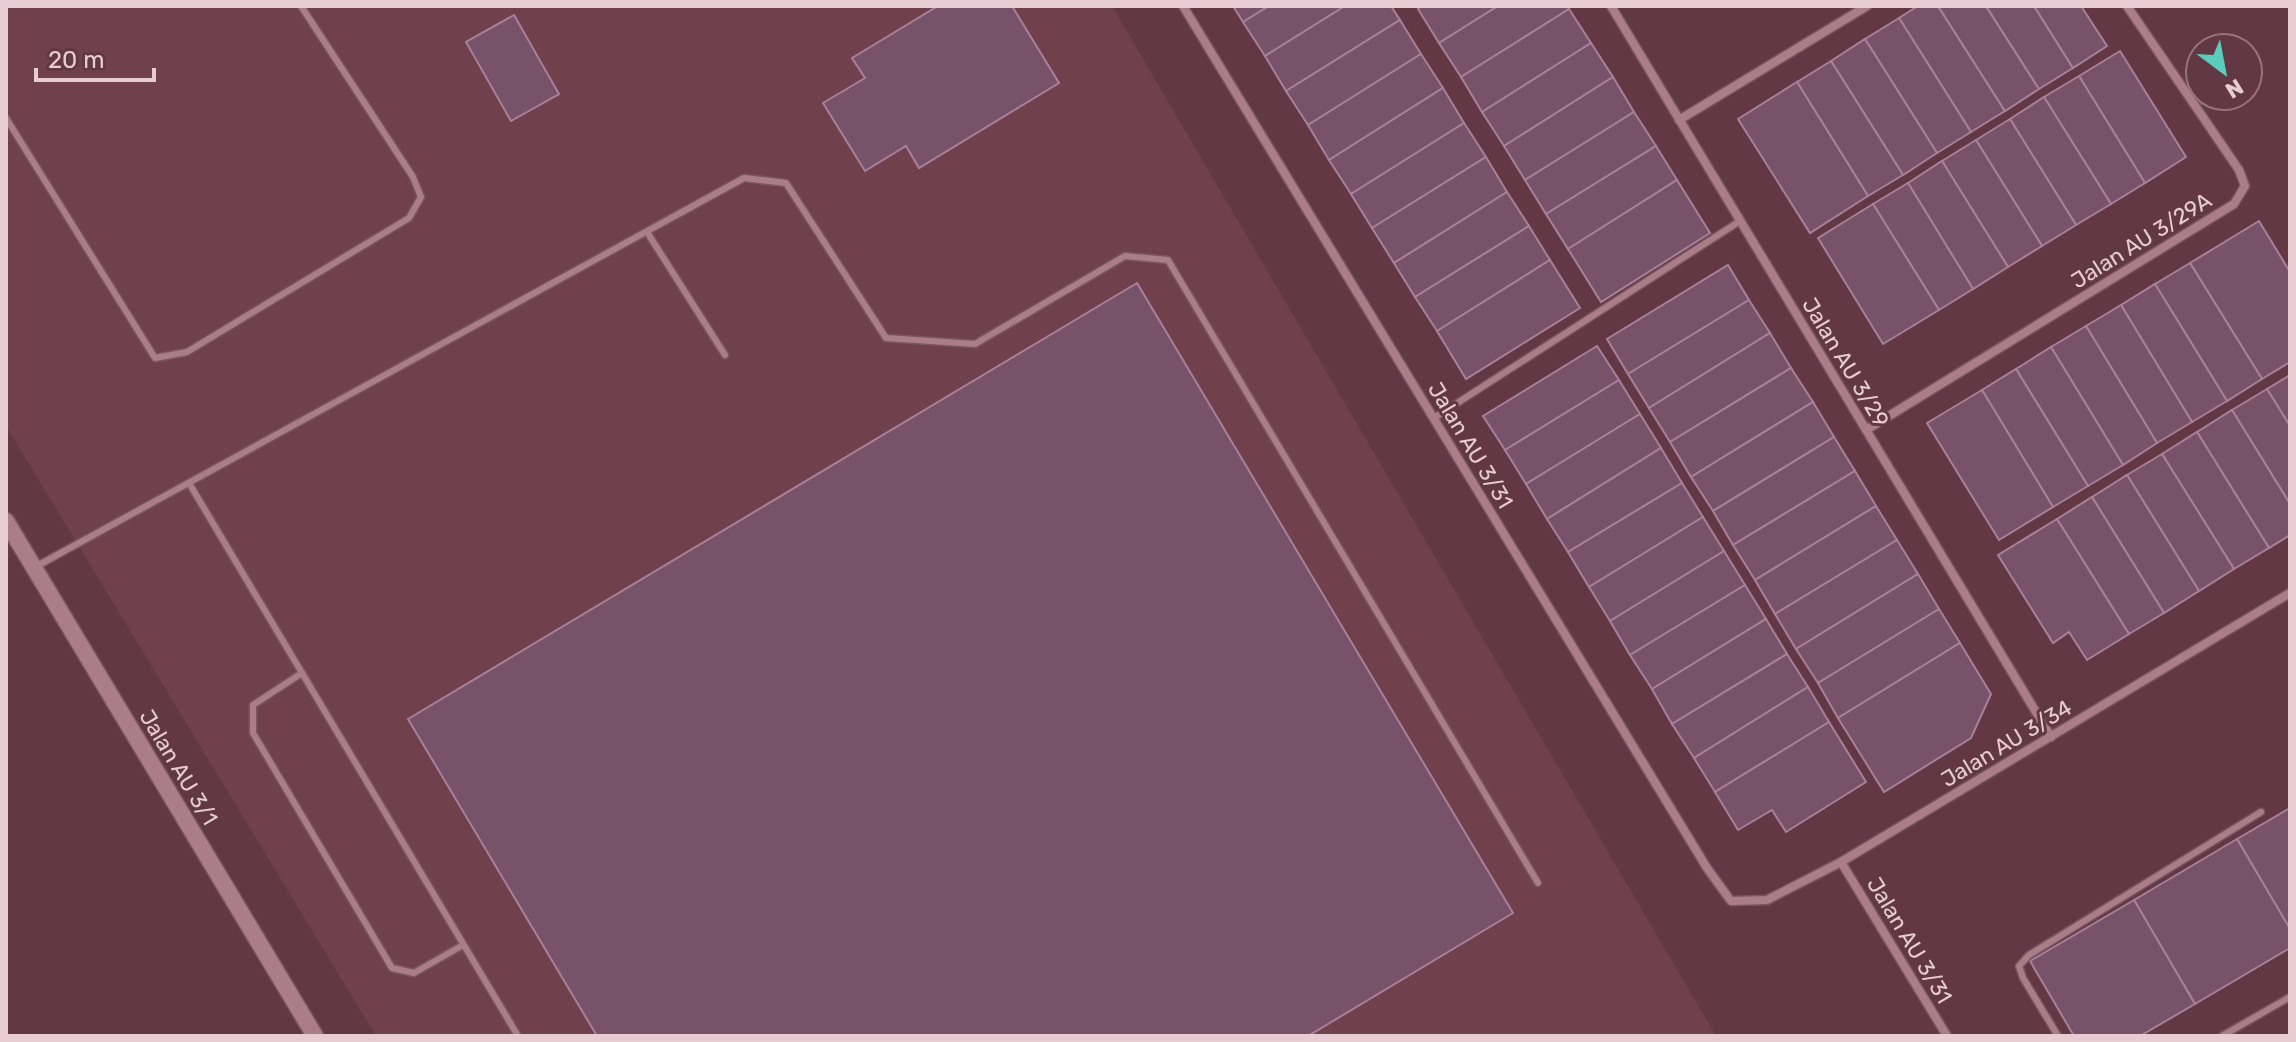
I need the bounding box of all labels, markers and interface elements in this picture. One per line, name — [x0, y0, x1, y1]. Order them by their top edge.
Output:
scale bar — [36, 32, 154, 82]
north arrow — [2184, 32, 2264, 112]
text: 20 m — [48, 46, 105, 74]
text: N — [2220, 73, 2248, 104]
street label: Jalan AU 3/29A — [2066, 186, 2217, 294]
street label: Jalan AU 3/29 — [1796, 293, 1895, 432]
street label: Jalan AU 3/31 — [1422, 377, 1519, 513]
street label: Jalan AU 3/34 — [1936, 694, 2076, 793]
street label: Jalan AU 3/1 — [134, 705, 224, 830]
street label: Jalan AU 3/31 — [1861, 872, 1958, 1008]

